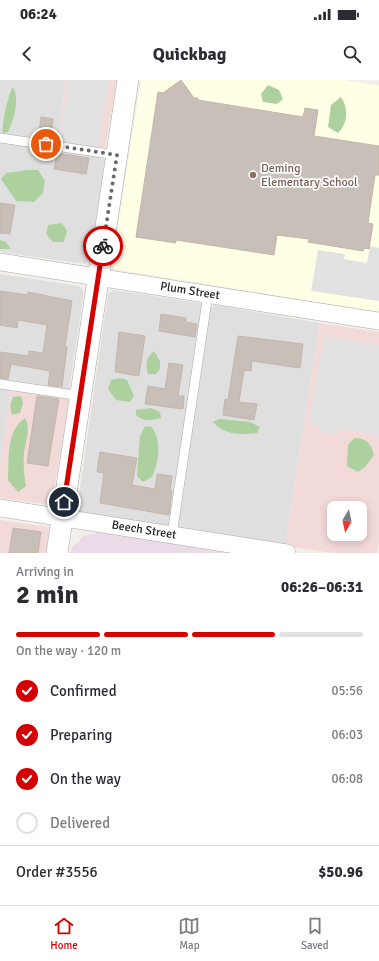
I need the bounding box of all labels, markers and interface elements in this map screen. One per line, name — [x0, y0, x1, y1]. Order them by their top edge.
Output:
text: 06:24 — [20, 5, 57, 23]
icon: back — [16, 43, 38, 65]
text: Quickbag — [153, 43, 226, 65]
icon: search — [341, 43, 363, 65]
pin — [29, 127, 63, 161]
icon: bag — [35, 133, 57, 155]
place label: Deming Elementary School — [261, 161, 358, 190]
marker: Deming Elementary School — [248, 170, 258, 180]
courier — [83, 226, 123, 266]
icon: bike — [92, 235, 114, 257]
street label: Plum Street — [159, 279, 221, 303]
pin — [47, 485, 81, 519]
icon: home — [53, 491, 75, 513]
north arrow — [327, 501, 367, 541]
map controls — [327, 501, 367, 541]
street label: Beech Street — [111, 517, 177, 543]
text: Arriving in — [16, 564, 74, 580]
text: 06:26–06:31 — [281, 578, 363, 596]
text: 2 min — [16, 579, 79, 611]
text: On the way · 120 m — [16, 643, 121, 659]
icon: check — [16, 680, 38, 702]
text: Confirmed — [50, 682, 117, 700]
text: 05:56 — [331, 683, 363, 699]
icon: check — [16, 724, 38, 746]
text: Preparing — [50, 726, 113, 744]
text: 06:03 — [331, 727, 363, 743]
icon: check — [16, 768, 38, 790]
text: On the way — [50, 770, 121, 788]
text: 06:08 — [331, 771, 363, 787]
text: Delivered — [50, 814, 110, 832]
text: Order #3556 — [16, 863, 98, 881]
text: $50.96 — [318, 863, 363, 881]
tab: Home — [50, 915, 78, 952]
tab: Map — [178, 915, 200, 952]
tab: Saved — [301, 915, 329, 952]

